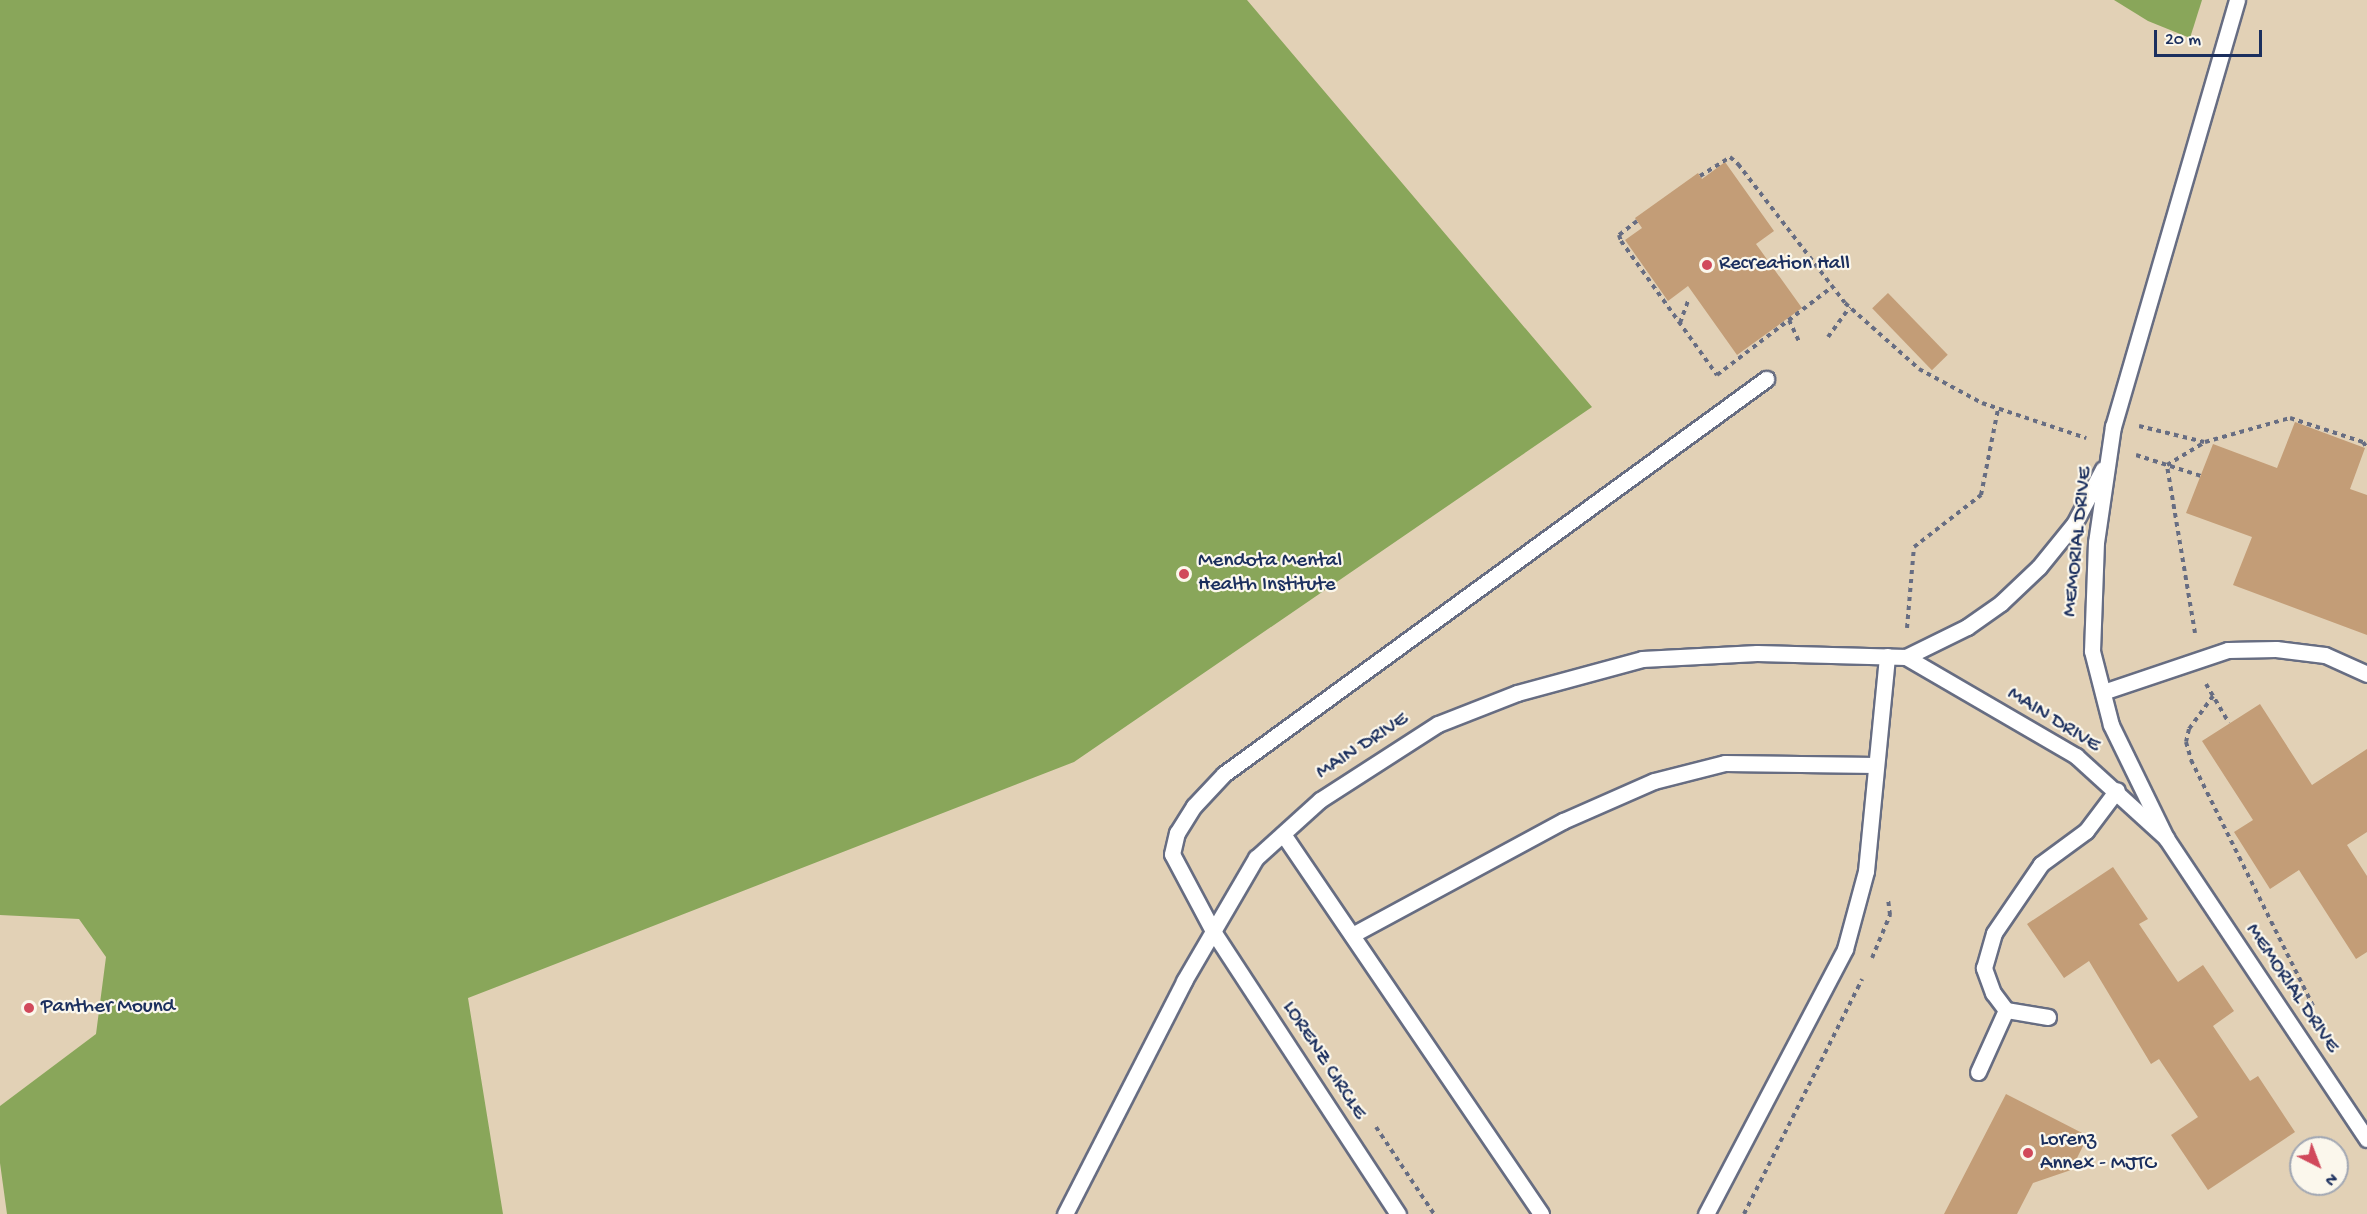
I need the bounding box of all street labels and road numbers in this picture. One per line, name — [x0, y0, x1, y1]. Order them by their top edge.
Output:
street label: MEMORIAL DRIVE — [2059, 466, 2099, 618]
street label: MAIN DRIVE — [2002, 682, 2104, 760]
street label: MAIN DRIVE — [1312, 708, 1414, 786]
street label: MEMORIAL DRIVE — [2238, 920, 2344, 1058]
street label: LORENZ CIRCLE — [1275, 997, 1371, 1125]

